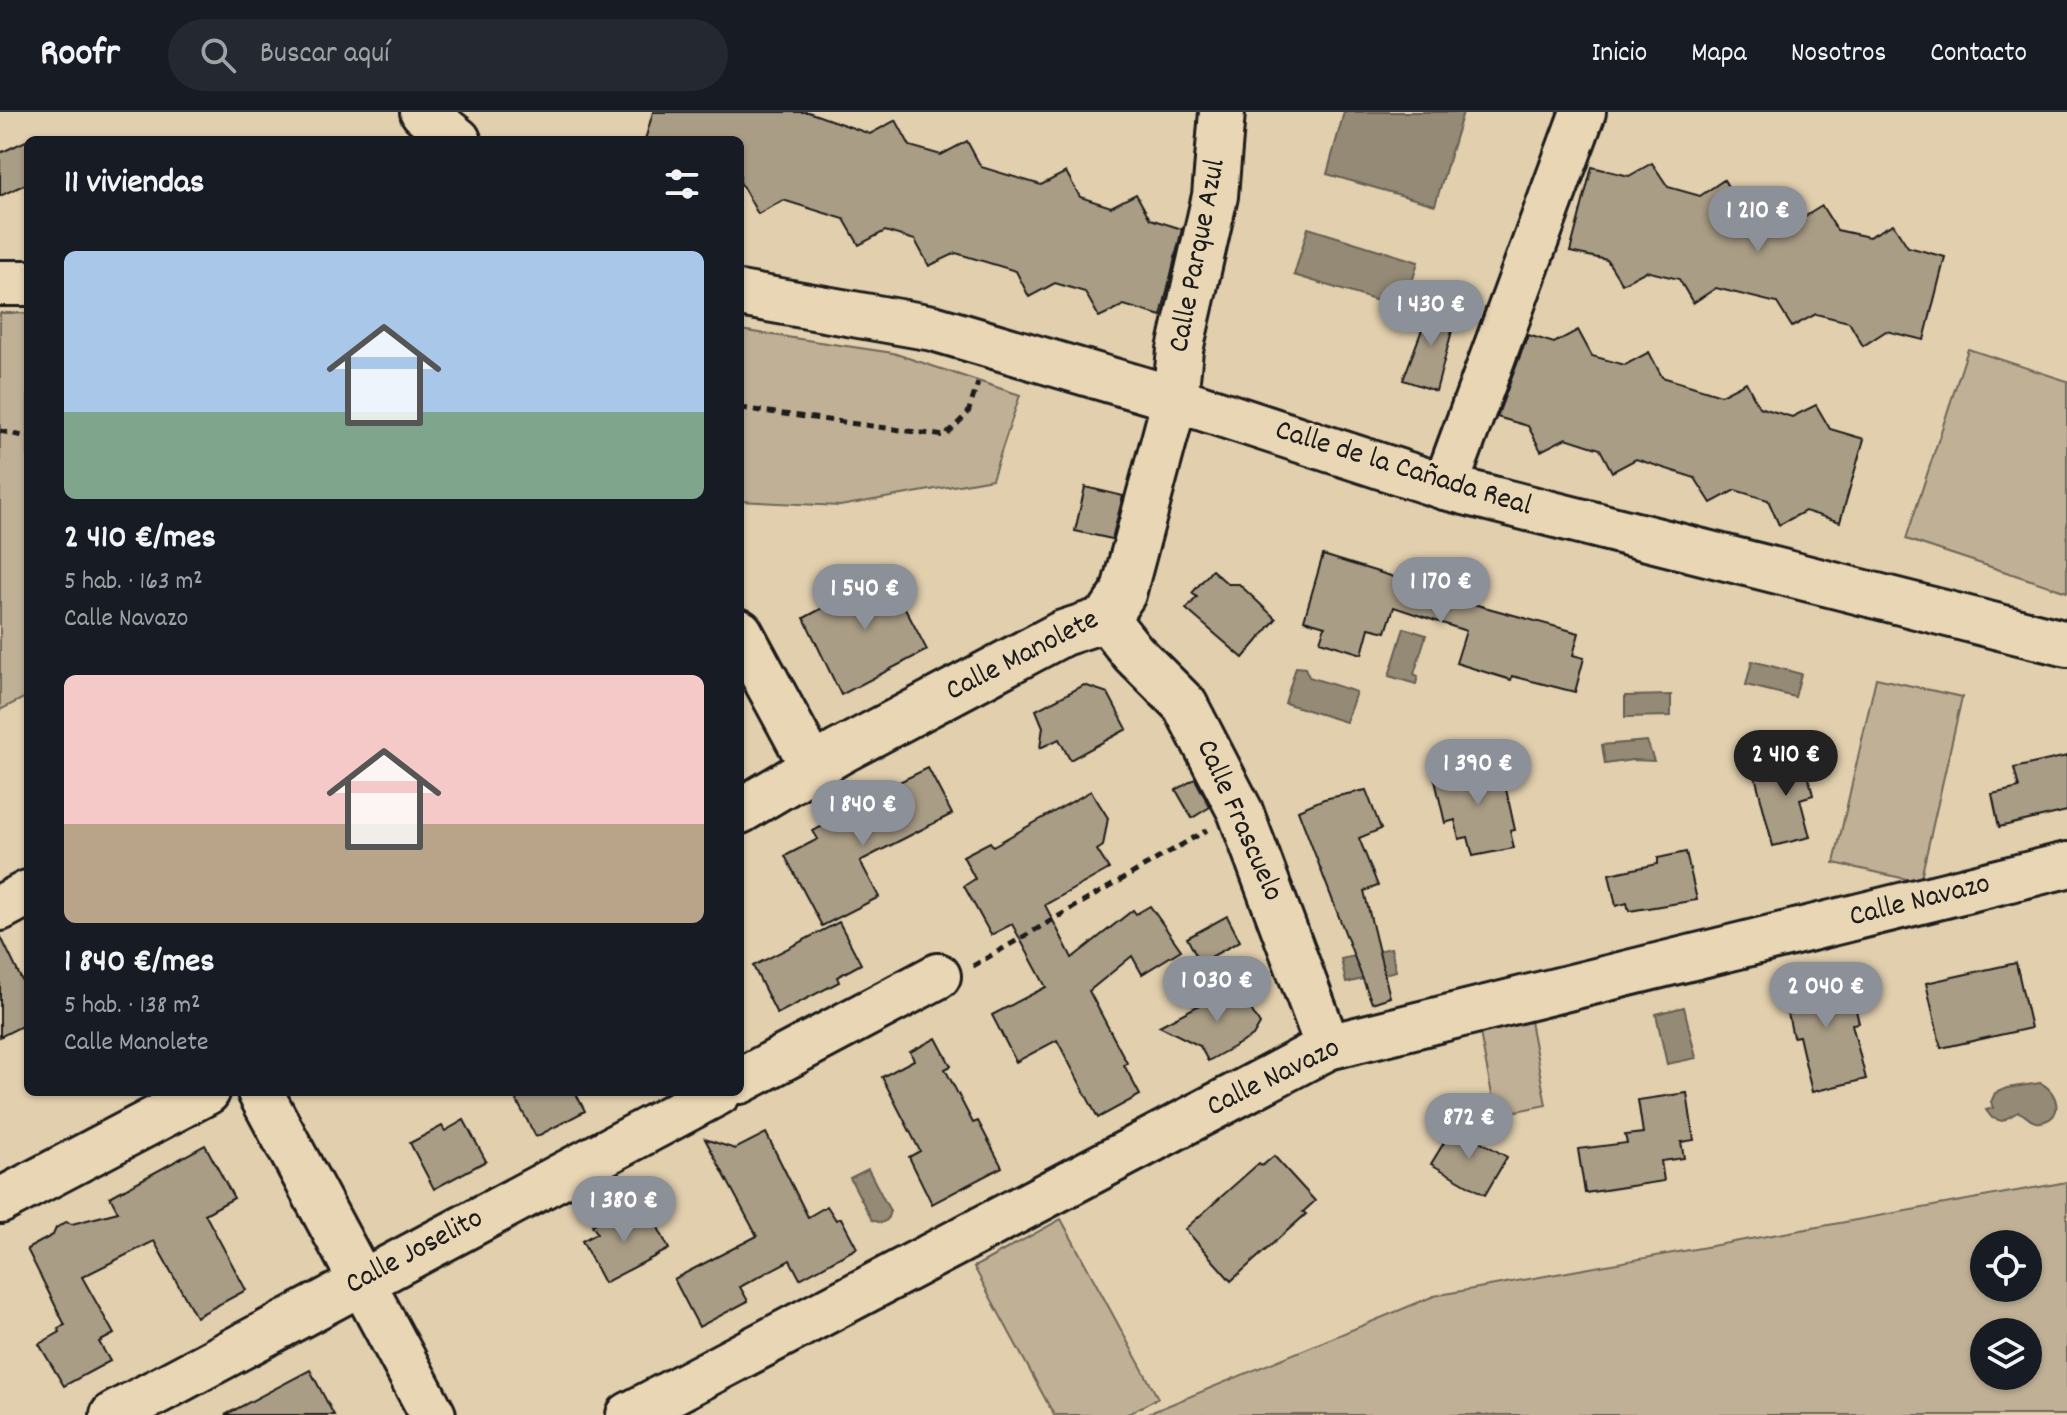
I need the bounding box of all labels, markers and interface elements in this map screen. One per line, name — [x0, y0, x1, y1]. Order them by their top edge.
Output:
search box — [168, 19, 728, 91]
text: Roofr — [40, 28, 120, 83]
icon: search — [196, 33, 240, 77]
text: Buscar aquí — [260, 34, 390, 77]
text: Inicio — [1592, 35, 1647, 75]
text: Mapa — [1691, 35, 1747, 75]
text: Nosotros — [1791, 35, 1886, 75]
text: Contacto — [1930, 35, 2027, 75]
street label: Calle Parque Azul — [1159, 156, 1239, 356]
text: 11 viviendas — [64, 160, 204, 209]
icon: filters — [660, 162, 704, 206]
pin: 1 210 € — [1684, 186, 1832, 254]
text: 1 210 € — [1726, 193, 1790, 230]
pin: 1 430 € — [1357, 280, 1505, 348]
text: 1 430 € — [1397, 287, 1465, 324]
icon: home — [312, 303, 456, 447]
street label: Calle de la Cañada Real — [1269, 411, 1537, 529]
text: 2 410 €/mes — [64, 515, 216, 564]
pin: 1 170 € — [1367, 557, 1515, 625]
text: 5 hab. · 163 m² — [64, 564, 203, 601]
pin: 1 540 € — [791, 564, 939, 632]
text: 1 170 € — [1410, 564, 1472, 601]
text: 1 540 € — [830, 571, 900, 608]
street label: Calle Manolete — [939, 600, 1107, 714]
text: Calle Navazo — [64, 601, 188, 638]
icon: home — [312, 727, 456, 871]
pin: 2 410 € — [1712, 730, 1860, 798]
street label: Calle Frascuelo — [1183, 733, 1293, 909]
text: 2 410 € — [1752, 737, 1820, 774]
pin: 1 390 € — [1404, 739, 1552, 807]
text: 1 390 € — [1443, 746, 1513, 783]
pin: 1 840 € — [789, 780, 937, 848]
text: 1 840 € — [829, 787, 897, 824]
street label: Calle Navazo — [1845, 864, 1995, 940]
text: 1 840 €/mes — [64, 939, 215, 988]
pin: 1 030 € — [1143, 956, 1291, 1024]
pin: 2 040 € — [1752, 962, 1900, 1030]
text: 1 030 € — [1181, 963, 1253, 1000]
text: 2 040 € — [1788, 969, 1864, 1006]
text: 5 hab. · 138 m² — [64, 988, 200, 1025]
text: Calle Manolete — [64, 1025, 208, 1062]
street label: Calle Navazo — [1200, 1028, 1348, 1130]
pin: 872 € — [1413, 1093, 1525, 1161]
text: 872 € — [1443, 1100, 1495, 1137]
pin: 1 380 € — [550, 1176, 698, 1244]
text: 1 380 € — [590, 1183, 658, 1220]
street label: Calle Joselito — [339, 1199, 491, 1307]
map controls — [1970, 1230, 2042, 1390]
button: locate — [1970, 1230, 2042, 1302]
button: layers — [1970, 1318, 2042, 1390]

